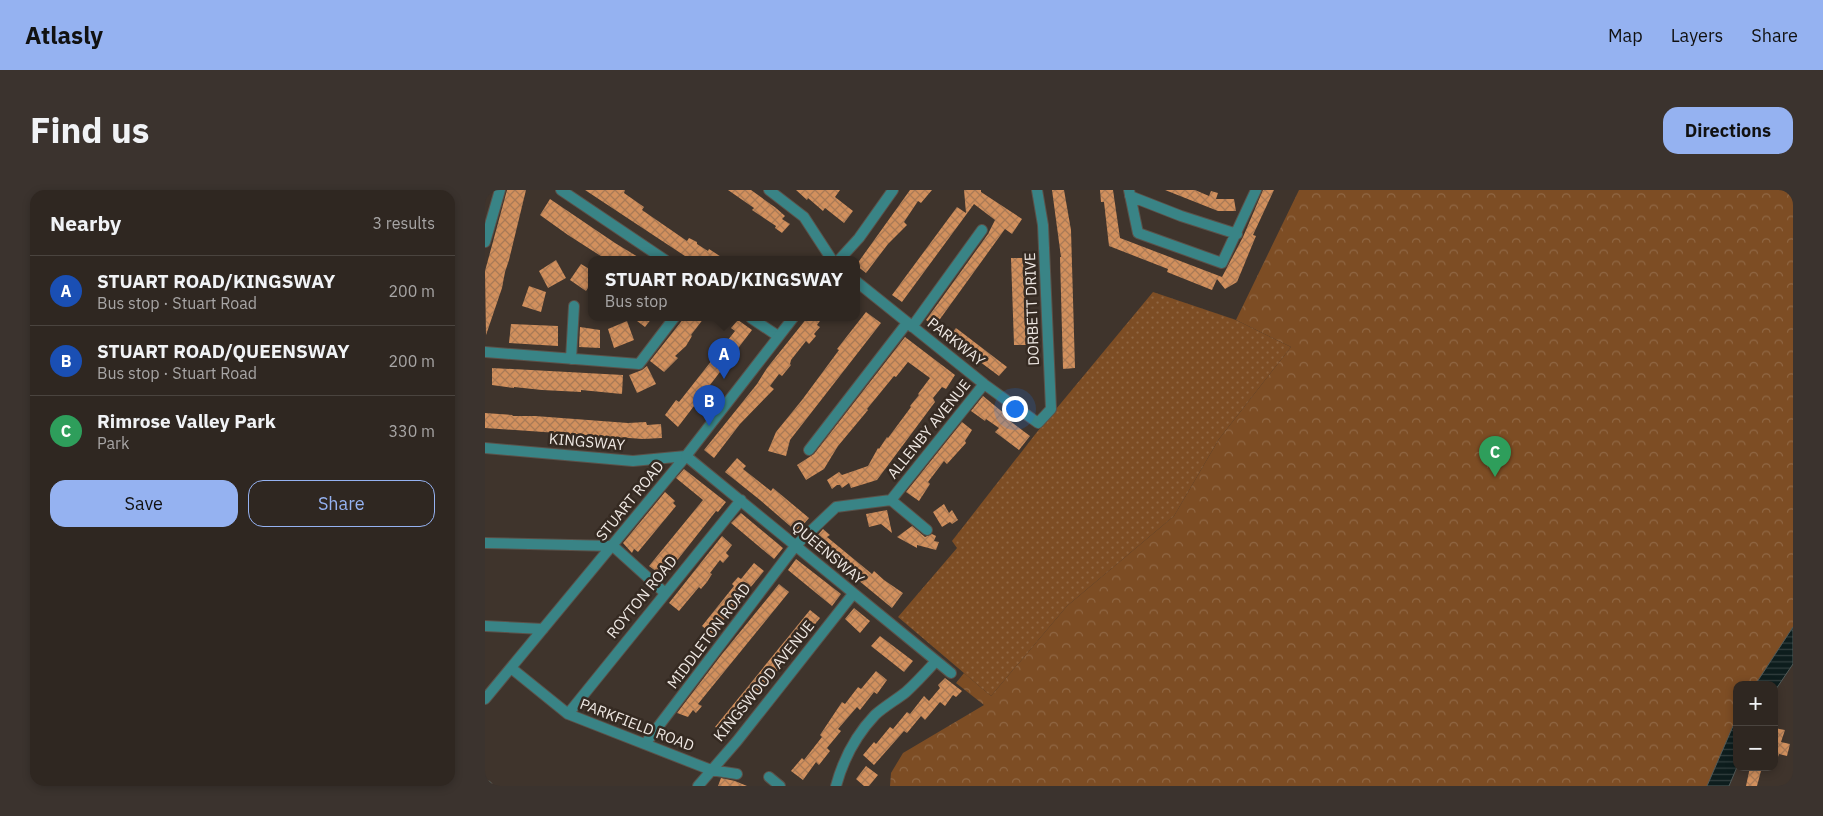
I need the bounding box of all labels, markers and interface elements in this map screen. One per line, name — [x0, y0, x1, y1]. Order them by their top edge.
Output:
text: Atlasly — [25, 19, 103, 51]
text: Map — [1608, 24, 1643, 47]
text: Layers — [1671, 24, 1723, 47]
text: Share — [1751, 24, 1798, 47]
text: Find us — [30, 107, 149, 153]
button: Directions — [1663, 107, 1793, 154]
text: Nearby — [50, 209, 121, 237]
text: 3 results — [372, 213, 435, 233]
street label: DORBETT DRIVE — [1020, 252, 1043, 366]
popup — [588, 256, 860, 321]
text: STUART ROAD/KINGSWAY — [605, 267, 843, 291]
text: STUART ROAD/KINGSWAY — [97, 269, 335, 293]
text: A — [61, 281, 71, 301]
text: 200 m — [388, 281, 435, 301]
text: Bus stop — [605, 291, 667, 311]
text: Bus stop · Stuart Road — [97, 293, 257, 313]
street label: PARKWAY — [924, 313, 989, 370]
pin: A — [708, 338, 740, 379]
text: STUART ROAD/QUEENSWAY — [97, 339, 350, 363]
text: B — [61, 351, 71, 371]
text: 200 m — [388, 351, 435, 371]
text: Bus stop · Stuart Road — [97, 363, 257, 383]
street label: ALLENBY AVENUE — [883, 375, 974, 482]
pin: B — [693, 385, 725, 426]
your location — [1002, 396, 1028, 422]
text: Rimrose Valley Park — [97, 409, 276, 433]
text: C — [61, 421, 71, 441]
text: 330 m — [388, 421, 435, 441]
street label: KINGSWAY — [548, 429, 626, 454]
text: Park — [97, 433, 129, 453]
pin: C — [1479, 436, 1511, 477]
street label: STUART ROAD — [592, 457, 668, 545]
button: Save — [50, 480, 238, 527]
button: Share — [248, 480, 435, 527]
street label: QUEENSWAY — [788, 517, 868, 588]
street label: ROYTON ROAD — [602, 551, 681, 642]
street label: MIDDLETON ROAD — [663, 579, 754, 692]
street label: KINGSWOOD AVENUE — [709, 616, 818, 745]
map controls — [1733, 681, 1778, 771]
button: + — [1733, 681, 1778, 726]
street label: PARKFIELD ROAD — [577, 694, 697, 755]
button: − — [1733, 726, 1778, 771]

